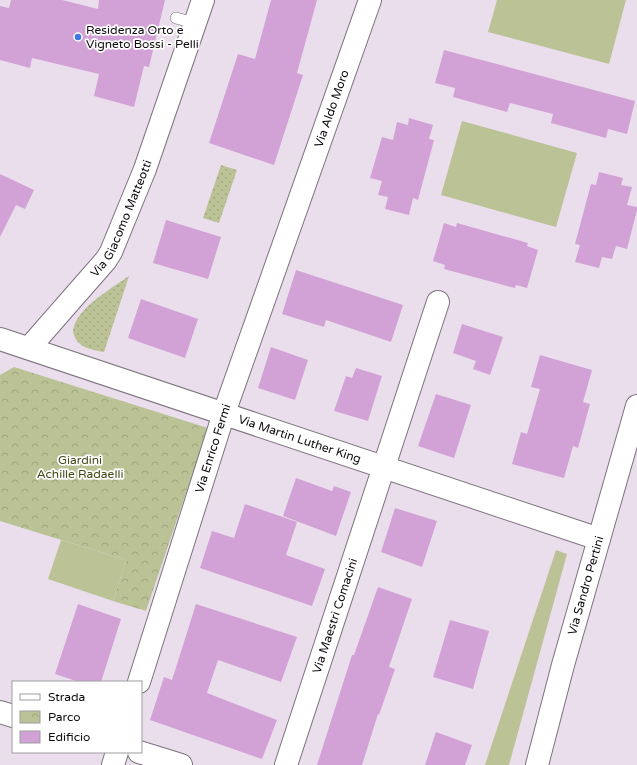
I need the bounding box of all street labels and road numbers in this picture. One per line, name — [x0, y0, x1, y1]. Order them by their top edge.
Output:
street label: Via Aldo Moro — [311, 68, 352, 149]
street label: Via Giacomo Matteotti — [87, 158, 155, 280]
street label: Via Enrico Fermi — [192, 402, 234, 495]
street label: Via Martin Luther King — [236, 412, 363, 466]
street label: Via Sandro Pertini — [565, 534, 606, 637]
street label: Via Maestri Comacini — [310, 557, 360, 675]

